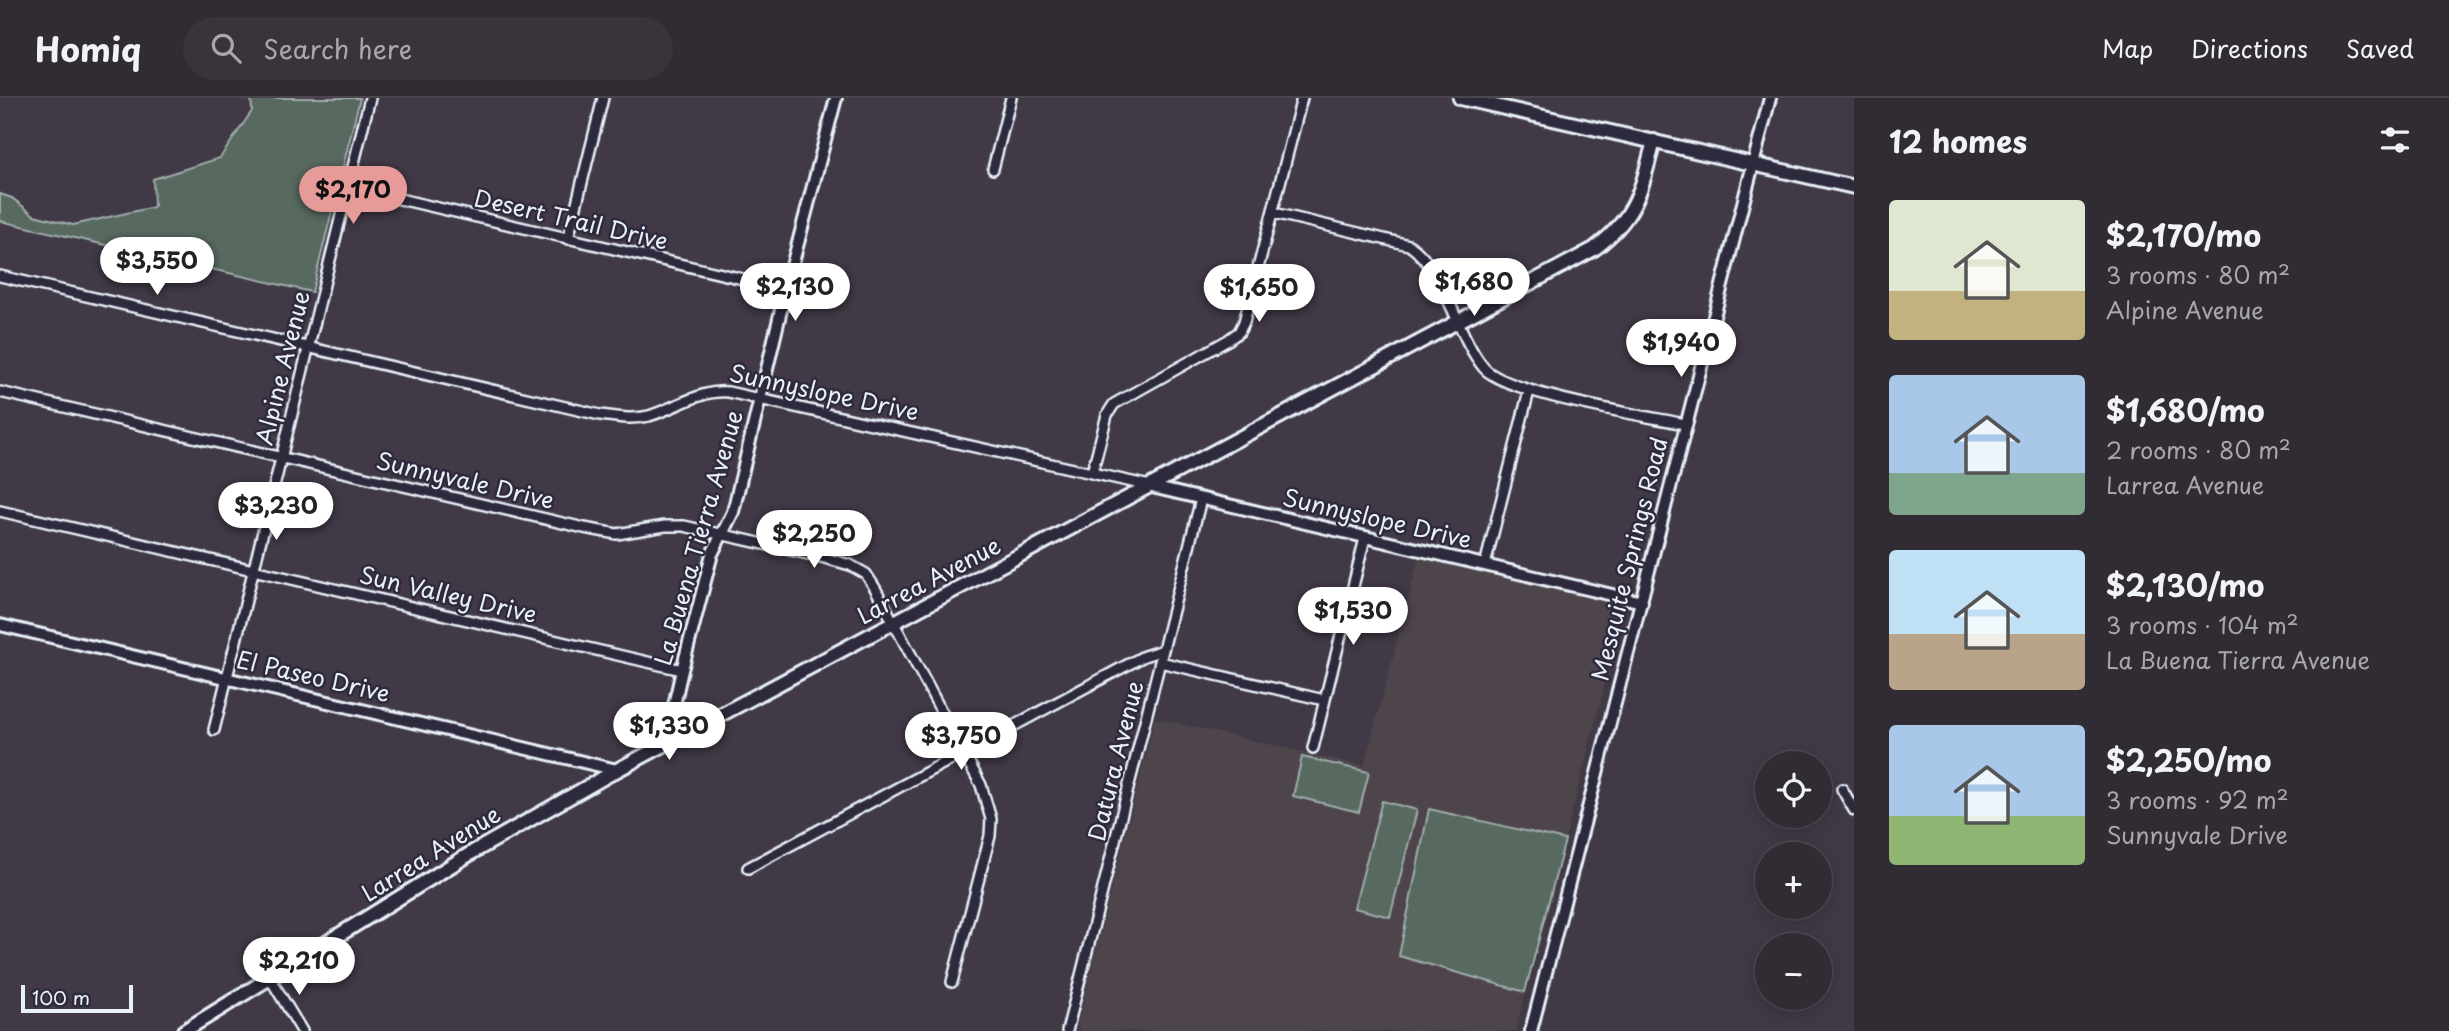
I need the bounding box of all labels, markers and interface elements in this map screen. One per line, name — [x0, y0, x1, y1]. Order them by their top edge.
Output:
search box — [183, 17, 673, 80]
text: Homiq — [35, 23, 141, 73]
icon: search — [207, 29, 245, 67]
text: Search here — [263, 29, 412, 68]
text: Map — [2102, 30, 2153, 66]
text: Directions — [2191, 30, 2308, 66]
text: Saved — [2346, 30, 2414, 66]
text: 12 homes — [1889, 118, 2027, 163]
icon: filters — [2376, 121, 2414, 159]
pin: $2,170 — [296, 166, 410, 226]
text: $2,170 — [315, 171, 391, 206]
street label: Desert Trail Drive — [471, 179, 672, 258]
text: $2,170/mo — [2106, 212, 2261, 257]
icon: home — [1945, 228, 2029, 312]
pin: $3,550 — [100, 238, 214, 297]
text: $3,550 — [116, 242, 198, 277]
text: 3 rooms · 80 m² — [2106, 257, 2290, 292]
pin: $1,680 — [1417, 258, 1531, 318]
text: $1,680 — [1435, 263, 1513, 298]
pin: $2,130 — [738, 264, 852, 323]
pin: $1,650 — [1202, 264, 1316, 324]
text: $2,130 — [756, 268, 834, 303]
text: $1,650 — [1220, 269, 1298, 304]
street label: Alpine Avenue — [245, 287, 318, 448]
text: Alpine Avenue — [2106, 292, 2264, 327]
pin: $1,940 — [1624, 320, 1738, 379]
text: $1,940 — [1642, 324, 1720, 359]
street label: Sunnyslope Drive — [726, 354, 922, 429]
text: $1,680/mo — [2106, 387, 2265, 432]
icon: home — [1945, 403, 2029, 487]
street label: La Buena Tierra Avenue — [644, 406, 751, 669]
text: 2 rooms · 80 m² — [2106, 432, 2291, 467]
street label: Mesquite Springs Road — [1581, 433, 1676, 684]
street label: Sunnyvale Drive — [373, 442, 558, 517]
text: Larrea Avenue — [2106, 467, 2264, 502]
street label: Sunnyslope Drive — [1280, 479, 1475, 556]
pin: $3,230 — [219, 482, 333, 542]
text: $3,230 — [234, 487, 318, 522]
pin: $2,250 — [757, 510, 871, 570]
text: $2,250 — [772, 515, 856, 550]
street label: Larrea Avenue — [850, 527, 1006, 632]
street label: Sun Valley Drive — [356, 556, 541, 631]
text: $2,130/mo — [2106, 562, 2264, 607]
icon: home — [1945, 578, 2029, 662]
pin: $1,530 — [1296, 588, 1410, 647]
text: $1,530 — [1314, 592, 1392, 627]
text: 3 rooms · 104 m² — [2106, 607, 2299, 642]
street label: El Paseo Drive — [233, 641, 394, 710]
text: La Buena Tierra Avenue — [2106, 642, 2370, 677]
street label: Datura Avenue — [1078, 677, 1151, 844]
pin: $1,330 — [612, 702, 726, 762]
text: $1,330 — [629, 707, 709, 742]
pin: $3,750 — [904, 712, 1018, 772]
text: $3,750 — [921, 717, 1001, 752]
text: $2,250/mo — [2106, 737, 2271, 782]
map controls — [1755, 751, 1832, 1010]
button: locate — [1755, 751, 1832, 828]
icon: home — [1945, 753, 2029, 837]
text: 3 rooms · 92 m² — [2106, 782, 2289, 817]
street label: Larrea Avenue — [354, 796, 507, 910]
text: Sunnyvale Drive — [2106, 817, 2288, 852]
button: + — [1755, 842, 1832, 919]
button: − — [1755, 933, 1832, 1010]
pin: $2,210 — [242, 937, 356, 997]
text: $2,210 — [259, 942, 339, 977]
scale bar — [21, 982, 133, 1014]
text: 100 m — [32, 983, 90, 1011]

